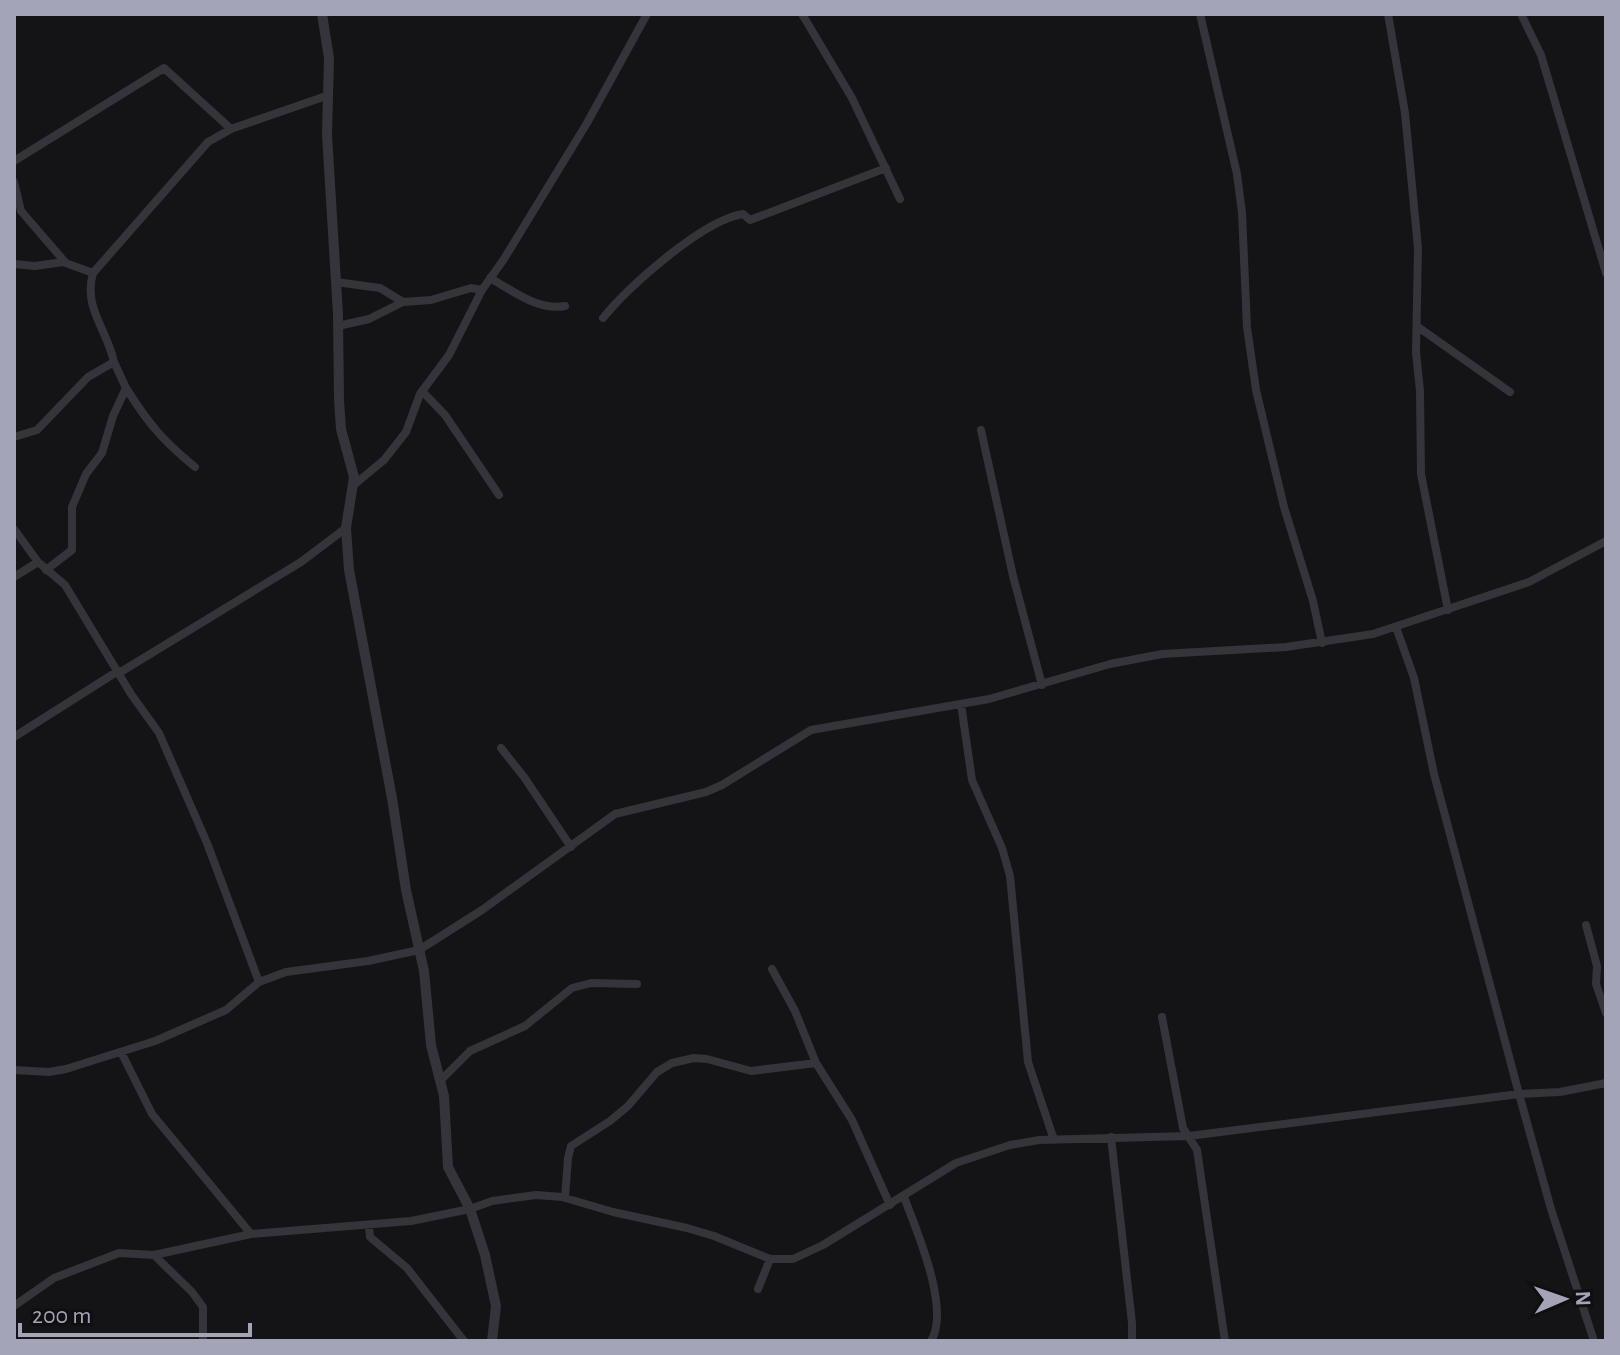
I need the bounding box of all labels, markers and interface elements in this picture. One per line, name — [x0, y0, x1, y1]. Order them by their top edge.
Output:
north arrow — [1524, 1259, 1604, 1339]
scale bar — [20, 1287, 250, 1337]
text: N — [1572, 1290, 1594, 1306]
text: 200 m — [32, 1304, 91, 1328]

